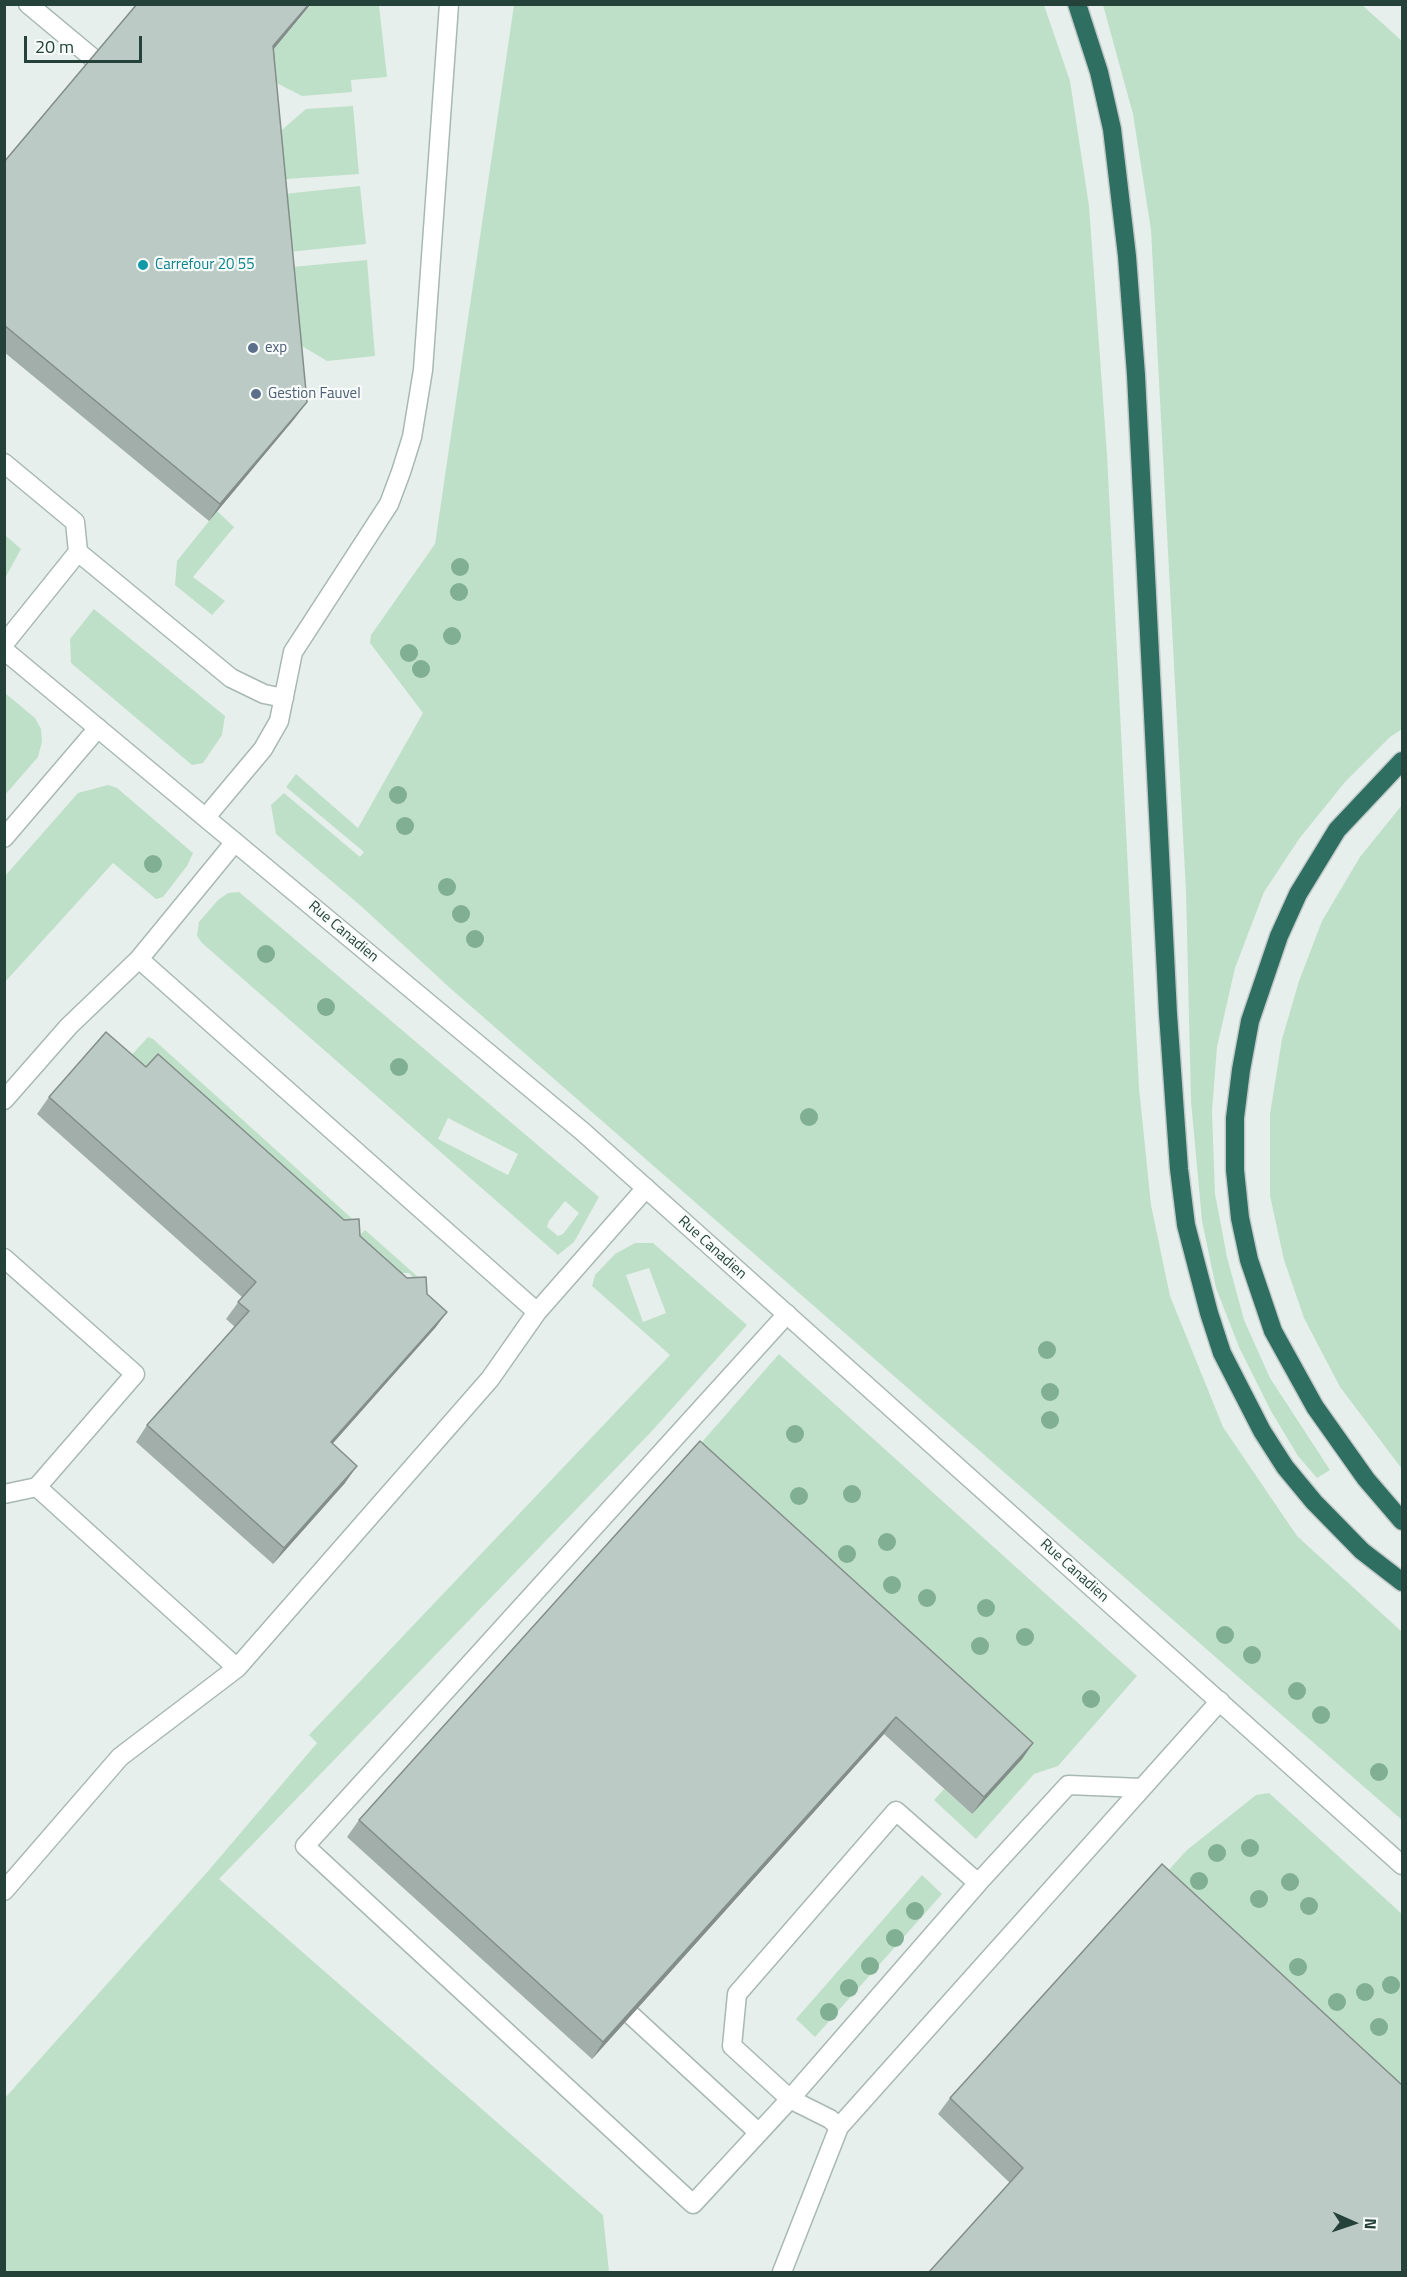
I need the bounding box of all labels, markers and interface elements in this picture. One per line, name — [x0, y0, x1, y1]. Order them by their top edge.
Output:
scale bar — [27, 24, 146, 62]
text: 20 m — [35, 33, 74, 60]
place label: Carrefour 20 55 — [155, 256, 255, 274]
marker: Carrefour 20 55 — [136, 258, 150, 272]
place label: exp — [265, 339, 287, 357]
marker: exp — [246, 341, 260, 355]
place label: Gestion Fauvel — [268, 385, 361, 403]
marker: Gestion Fauvel — [249, 387, 263, 401]
street label: Rue Canadien — [304, 897, 382, 967]
street label: Rue Canadien — [674, 1212, 750, 1284]
street label: Rue Canadien — [1036, 1535, 1112, 1607]
north arrow — [1323, 2193, 1383, 2253]
text: N — [1359, 2218, 1383, 2230]

